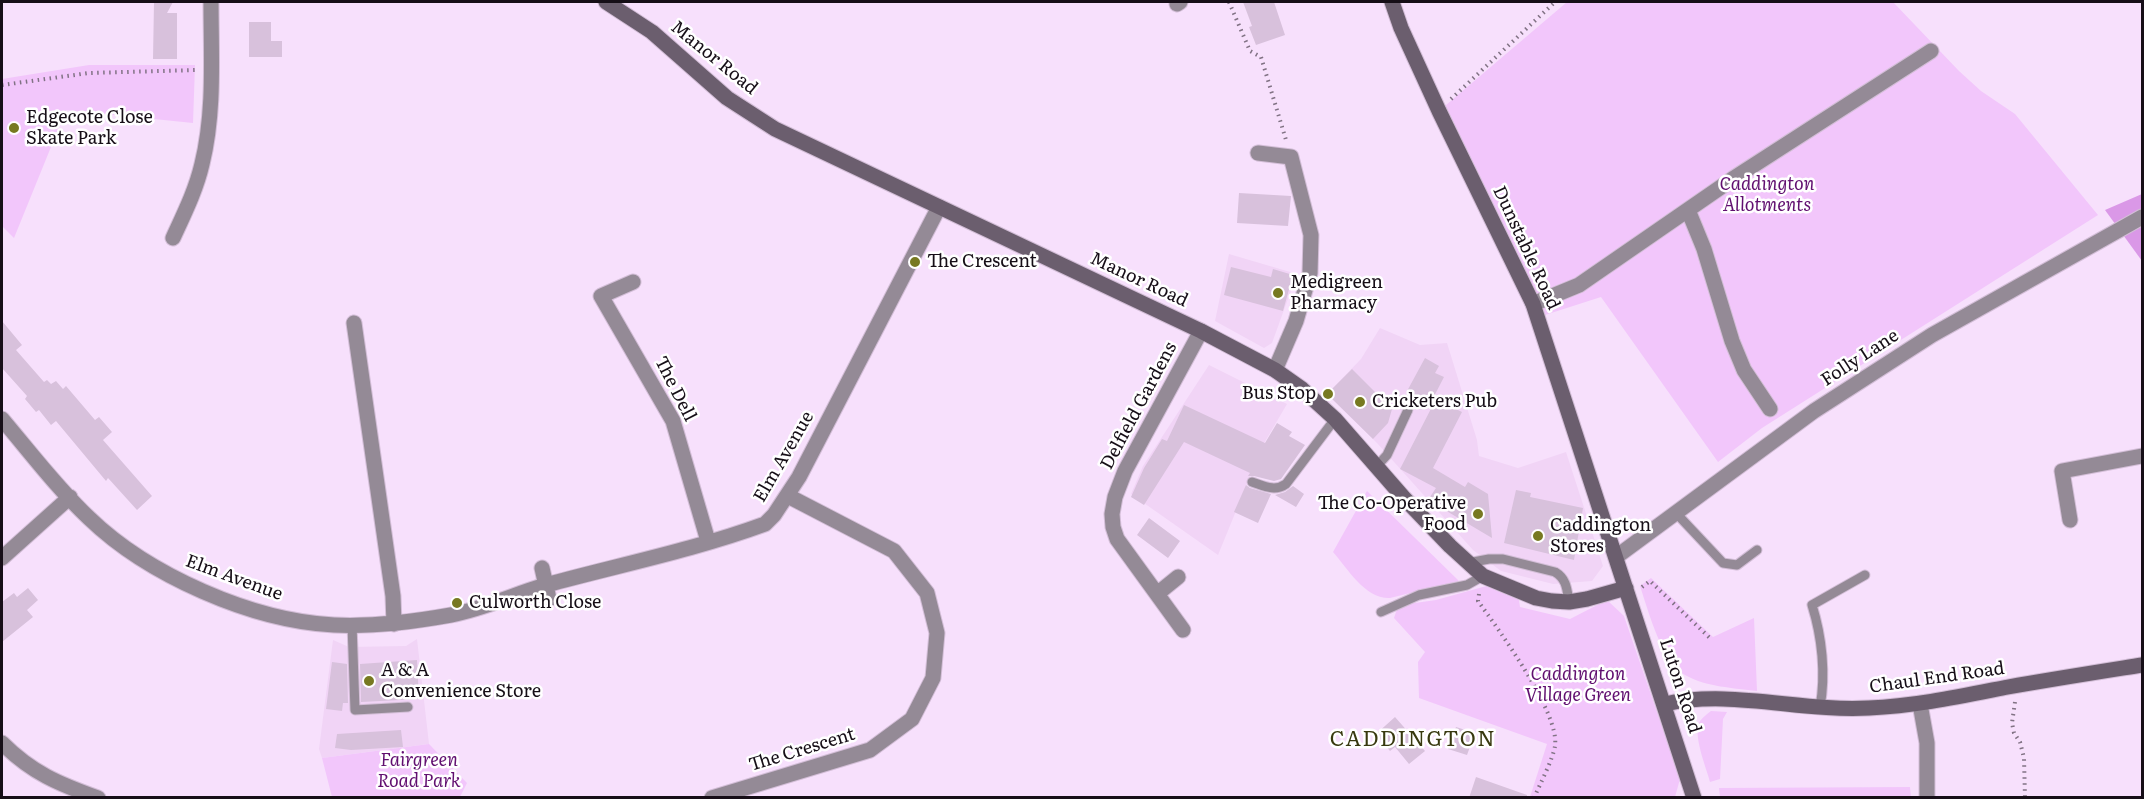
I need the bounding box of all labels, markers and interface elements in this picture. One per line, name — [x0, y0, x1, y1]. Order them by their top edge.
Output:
street label: Manor Road — [666, 17, 762, 99]
place label: Edgecote Close Skate Park — [26, 107, 153, 150]
marker: Edgecote Close Skate Park — [7, 121, 21, 135]
park label: Caddington Allotments — [1720, 174, 1814, 216]
street label: Dunstable Road — [1488, 183, 1564, 313]
street label: Manor Road — [1087, 248, 1191, 312]
place label: The Crescent — [927, 251, 1037, 273]
marker: The Crescent — [908, 255, 922, 269]
place label: Medigreen Pharmacy — [1290, 272, 1383, 314]
marker: Medigreen Pharmacy — [1271, 286, 1285, 300]
street label: Folly Lane — [1817, 325, 1903, 391]
street label: Delfield Gardens — [1096, 339, 1182, 473]
street label: The Dell — [649, 353, 701, 425]
place label: Bus Stop — [1242, 383, 1316, 405]
marker: Bus Stop — [1321, 387, 1335, 401]
place label: Cricketers Pub — [1372, 391, 1497, 413]
marker: Cricketers Pub — [1353, 395, 1367, 409]
street label: Elm Avenue — [749, 408, 819, 506]
place label: The Co-Operative Food — [1318, 493, 1466, 536]
marker: The Co-Operative Food — [1471, 507, 1485, 521]
place label: Caddington Stores — [1550, 515, 1651, 558]
marker: Caddington Stores — [1531, 529, 1545, 543]
street label: Elm Avenue — [183, 550, 285, 606]
place label: Culworth Close — [469, 592, 601, 614]
marker: Culworth Close — [450, 596, 464, 610]
street label: Luton Road — [1654, 636, 1706, 736]
street label: Chaul End Road — [1868, 658, 2006, 698]
place label: A & A Convenience Store — [381, 660, 541, 702]
park label: Caddington Village Green — [1525, 664, 1631, 706]
marker: A & A Convenience Store — [362, 674, 376, 688]
street label: The Crescent — [746, 724, 858, 776]
district label: CADDINGTON — [1330, 727, 1496, 753]
park label: Fairgreen Road Park — [377, 750, 461, 792]

